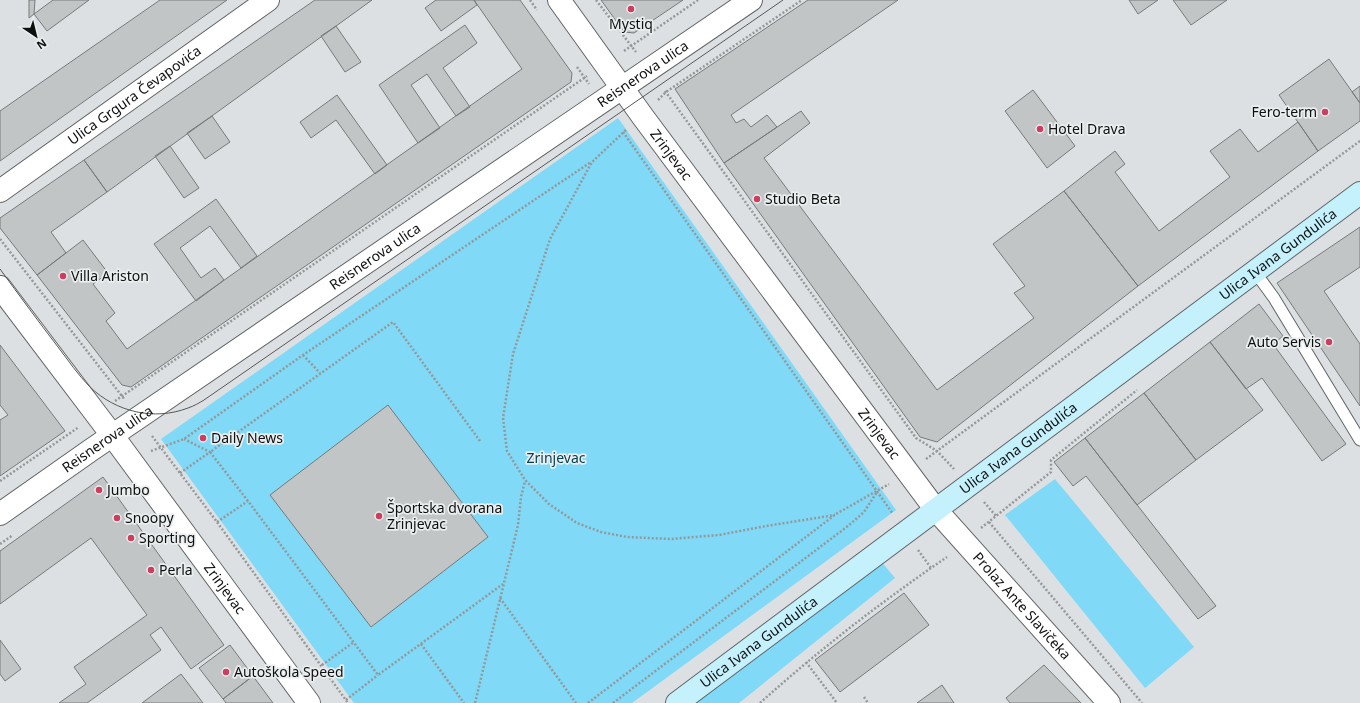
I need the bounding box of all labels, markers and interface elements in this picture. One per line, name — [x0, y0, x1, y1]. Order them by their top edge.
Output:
marker: Mystiq — [626, 4, 636, 14]
place label: Mystiq — [609, 14, 653, 33]
north arrow — [16, 16, 56, 56]
text: N — [34, 36, 50, 53]
street label: Reisnerova ulica — [593, 36, 692, 111]
street label: Ulica Grgura Čevapovića — [64, 41, 205, 149]
place label: Fero-term — [1252, 102, 1317, 121]
marker: Fero-term — [1320, 107, 1330, 117]
place label: Hotel Drava — [1048, 119, 1126, 138]
marker: Hotel Drava — [1035, 124, 1045, 134]
street label: Zrinjevac — [646, 125, 697, 184]
place label: Studio Beta — [765, 189, 841, 208]
marker: Studio Beta — [752, 194, 762, 204]
street label: Ulica Ivana Gundulića — [1215, 204, 1340, 304]
street label: Reisnerova ulica — [325, 218, 424, 294]
place label: Villa Ariston — [71, 266, 149, 285]
marker: Villa Ariston — [58, 271, 68, 281]
place label: Auto Servis — [1247, 332, 1321, 351]
marker: Auto Servis — [1324, 337, 1334, 347]
street label: Ulica Ivana Gundulića — [955, 398, 1081, 498]
street label: Reisnerova ulica — [58, 401, 156, 477]
street label: Zrinjevac — [854, 404, 905, 463]
place label: Daily News — [211, 428, 283, 447]
marker: Daily News — [198, 433, 208, 443]
park label: Zrinjevac — [527, 448, 586, 467]
place label: Jumbo — [105, 480, 150, 499]
marker: Jumbo — [94, 485, 104, 495]
place label: Športska dvorana Zrinjevac — [387, 498, 502, 533]
place label: Snoopy — [125, 508, 175, 527]
marker: Športska dvorana Zrinjevac — [374, 511, 384, 521]
marker: Snoopy — [112, 513, 122, 523]
place label: Sporting — [139, 528, 195, 547]
marker: Sporting — [126, 533, 136, 543]
street label: Prolaz Ante Slavičeka — [969, 548, 1076, 663]
street label: Zrinjevac — [200, 559, 250, 618]
place label: Perla — [159, 560, 193, 579]
marker: Perla — [146, 565, 156, 575]
street label: Ulica Ivana Gundulića — [696, 591, 821, 692]
place label: Autoškola Speed — [234, 662, 344, 681]
marker: Autoškola Speed — [221, 667, 231, 677]

